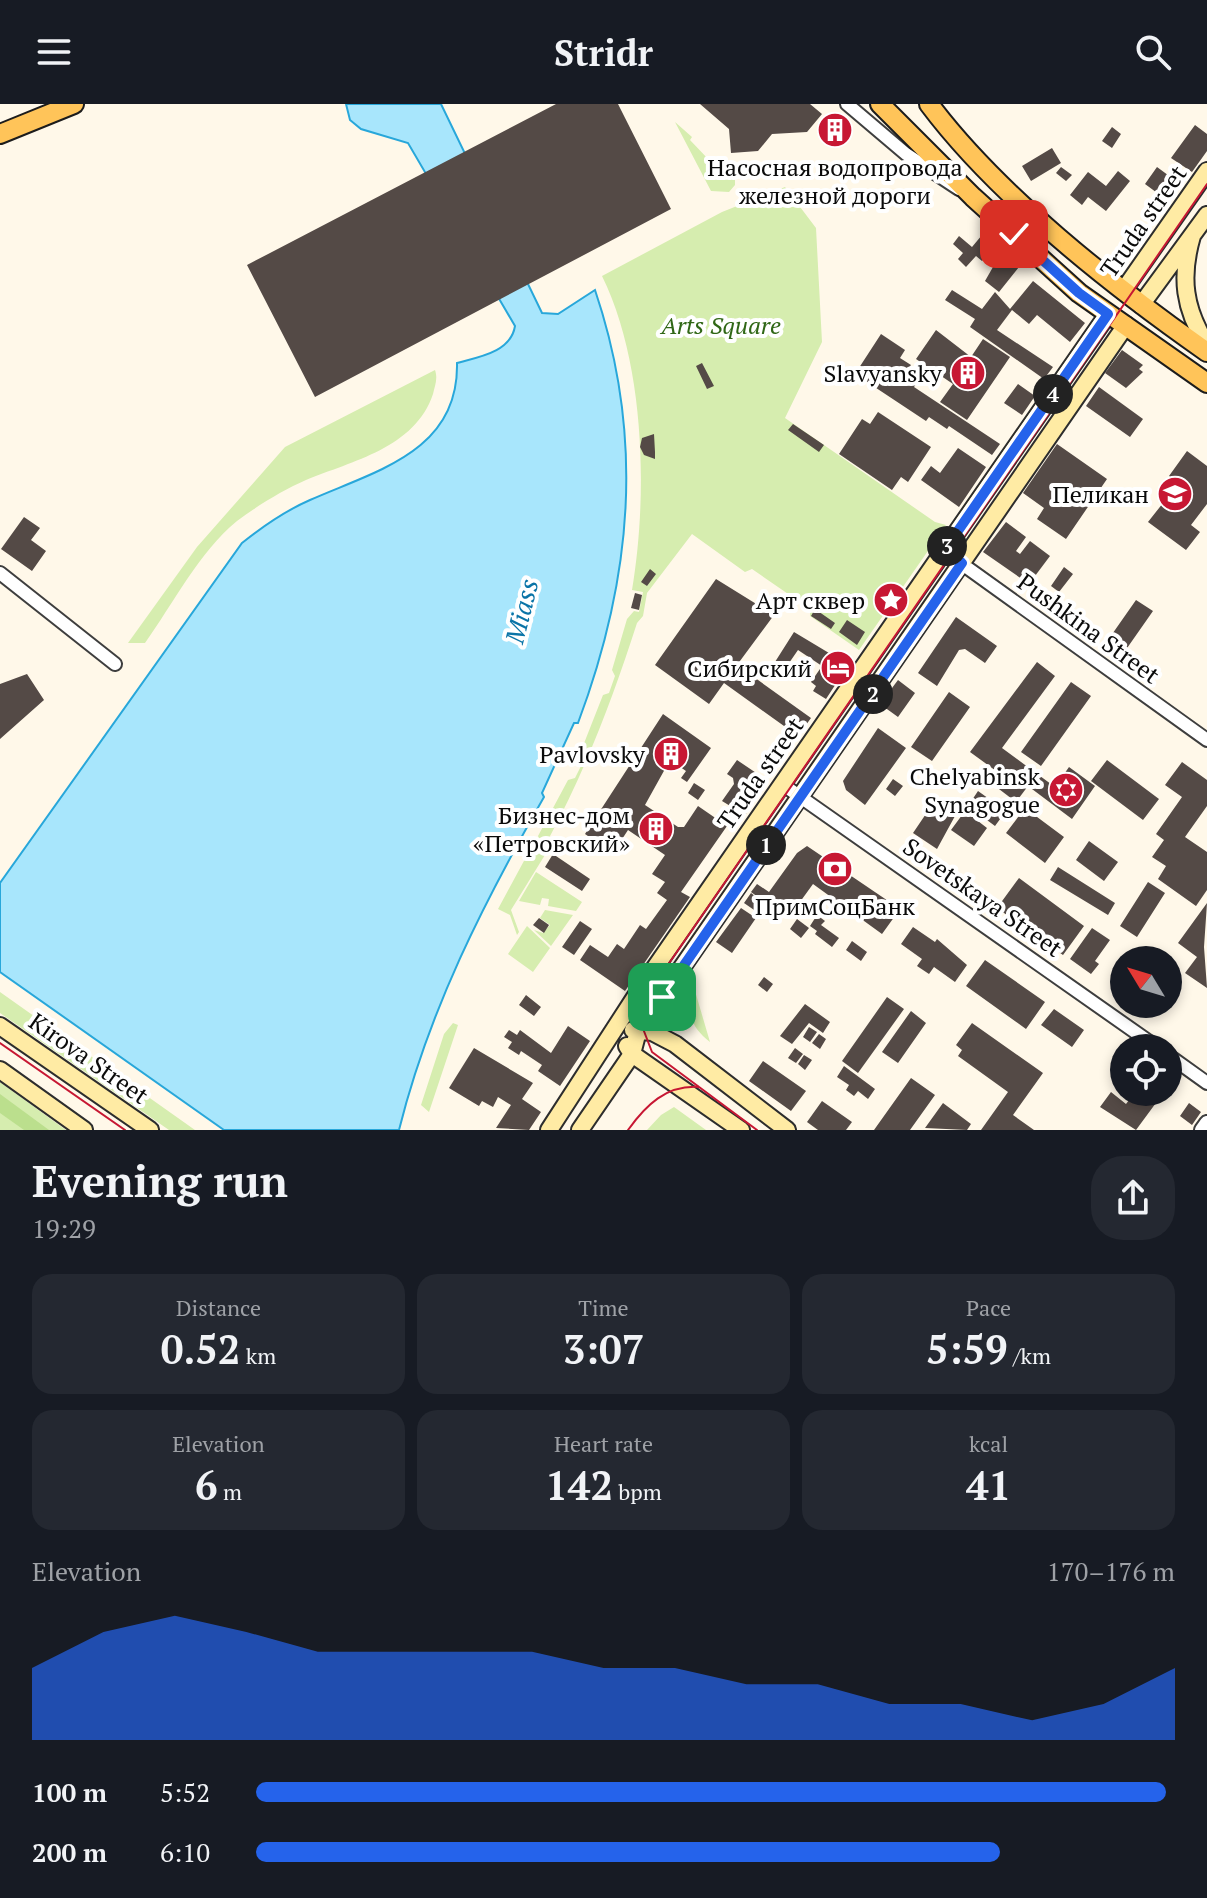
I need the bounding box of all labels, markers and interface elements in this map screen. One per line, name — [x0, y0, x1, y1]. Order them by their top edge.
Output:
text: Stridr — [554, 29, 653, 76]
icon: menu — [32, 30, 76, 74]
icon: search — [1131, 30, 1175, 74]
building icon: Насосная водопровода железной дороги — [816, 111, 854, 149]
place label: Насосная водопровода железной дороги — [707, 151, 963, 211]
street label: Truda street — [1093, 159, 1193, 283]
pin — [980, 200, 1048, 268]
icon: check — [992, 212, 1036, 256]
park label: Arts Square — [659, 309, 781, 341]
building icon: Slavyansky — [949, 354, 987, 392]
place label: Slavyansky — [824, 357, 943, 389]
pin: 4 — [1033, 374, 1073, 414]
text: 4 — [1047, 379, 1059, 408]
school or university icon: Пеликан — [1156, 475, 1194, 513]
place label: Пеликан — [1053, 478, 1149, 510]
pin: 3 — [927, 526, 967, 566]
text: 3 — [941, 531, 953, 560]
street label: Pushkina Street — [1011, 566, 1167, 690]
water label: Miass — [496, 575, 545, 648]
place icon: Арт сквер — [872, 581, 910, 619]
place label: Арт сквер — [756, 584, 865, 616]
hotel icon: Сибирский — [819, 649, 857, 687]
place label: Сибирский — [687, 652, 812, 684]
pin: 2 — [853, 674, 893, 714]
text: 2 — [867, 679, 879, 708]
street label: Truda street — [710, 711, 810, 835]
building icon: Pavlovsky — [652, 735, 690, 773]
place label: Pavlovsky — [539, 738, 646, 770]
place label: Chelyabinsk Synagogue — [910, 760, 1041, 820]
synagogue icon: Chelyabinsk Synagogue — [1047, 771, 1085, 809]
place label: Бизнес-дом «Петровский» — [473, 799, 630, 859]
building icon: Бизнес-дом «Петровский» — [637, 810, 675, 848]
pin: 1 — [746, 825, 786, 865]
text: 1 — [760, 830, 772, 859]
street label: Sovetskaya Street — [897, 830, 1069, 964]
bank icon: ПримСоцБанк — [816, 850, 854, 888]
place label: ПримСоцБанк — [755, 890, 915, 922]
north arrow — [1110, 946, 1182, 1018]
map controls — [1110, 946, 1182, 1106]
pin — [628, 963, 696, 1031]
icon: arrive — [640, 975, 684, 1019]
street label: Kirova Street — [23, 1005, 155, 1111]
button: locate — [1110, 1034, 1182, 1106]
text: Evening run — [32, 1151, 288, 1210]
button: share — [1091, 1156, 1175, 1240]
text: 19:29 — [32, 1211, 96, 1245]
text: Distance — [176, 1293, 261, 1322]
text: Time — [578, 1293, 629, 1322]
text: Pace — [966, 1293, 1011, 1322]
text: 0.52 — [161, 1322, 240, 1375]
text: 3:07 — [563, 1322, 644, 1375]
text: 5:59 — [926, 1322, 1008, 1375]
text: km — [240, 1341, 276, 1370]
text: /km — [1008, 1341, 1051, 1370]
text: Elevation — [172, 1429, 265, 1458]
text: Heart rate — [554, 1429, 653, 1458]
text: kcal — [969, 1429, 1008, 1458]
text: 6 — [195, 1458, 218, 1511]
text: 142 — [545, 1458, 613, 1511]
text: 41 — [966, 1458, 1011, 1511]
text: m — [218, 1477, 242, 1506]
text: bpm — [613, 1477, 662, 1506]
text: Elevation — [32, 1554, 141, 1588]
text: 170–176 m — [1047, 1554, 1175, 1588]
text: 100 m — [32, 1775, 107, 1809]
text: 5:52 — [160, 1775, 210, 1809]
text: 200 m — [32, 1835, 107, 1869]
text: 6:10 — [160, 1835, 210, 1869]

